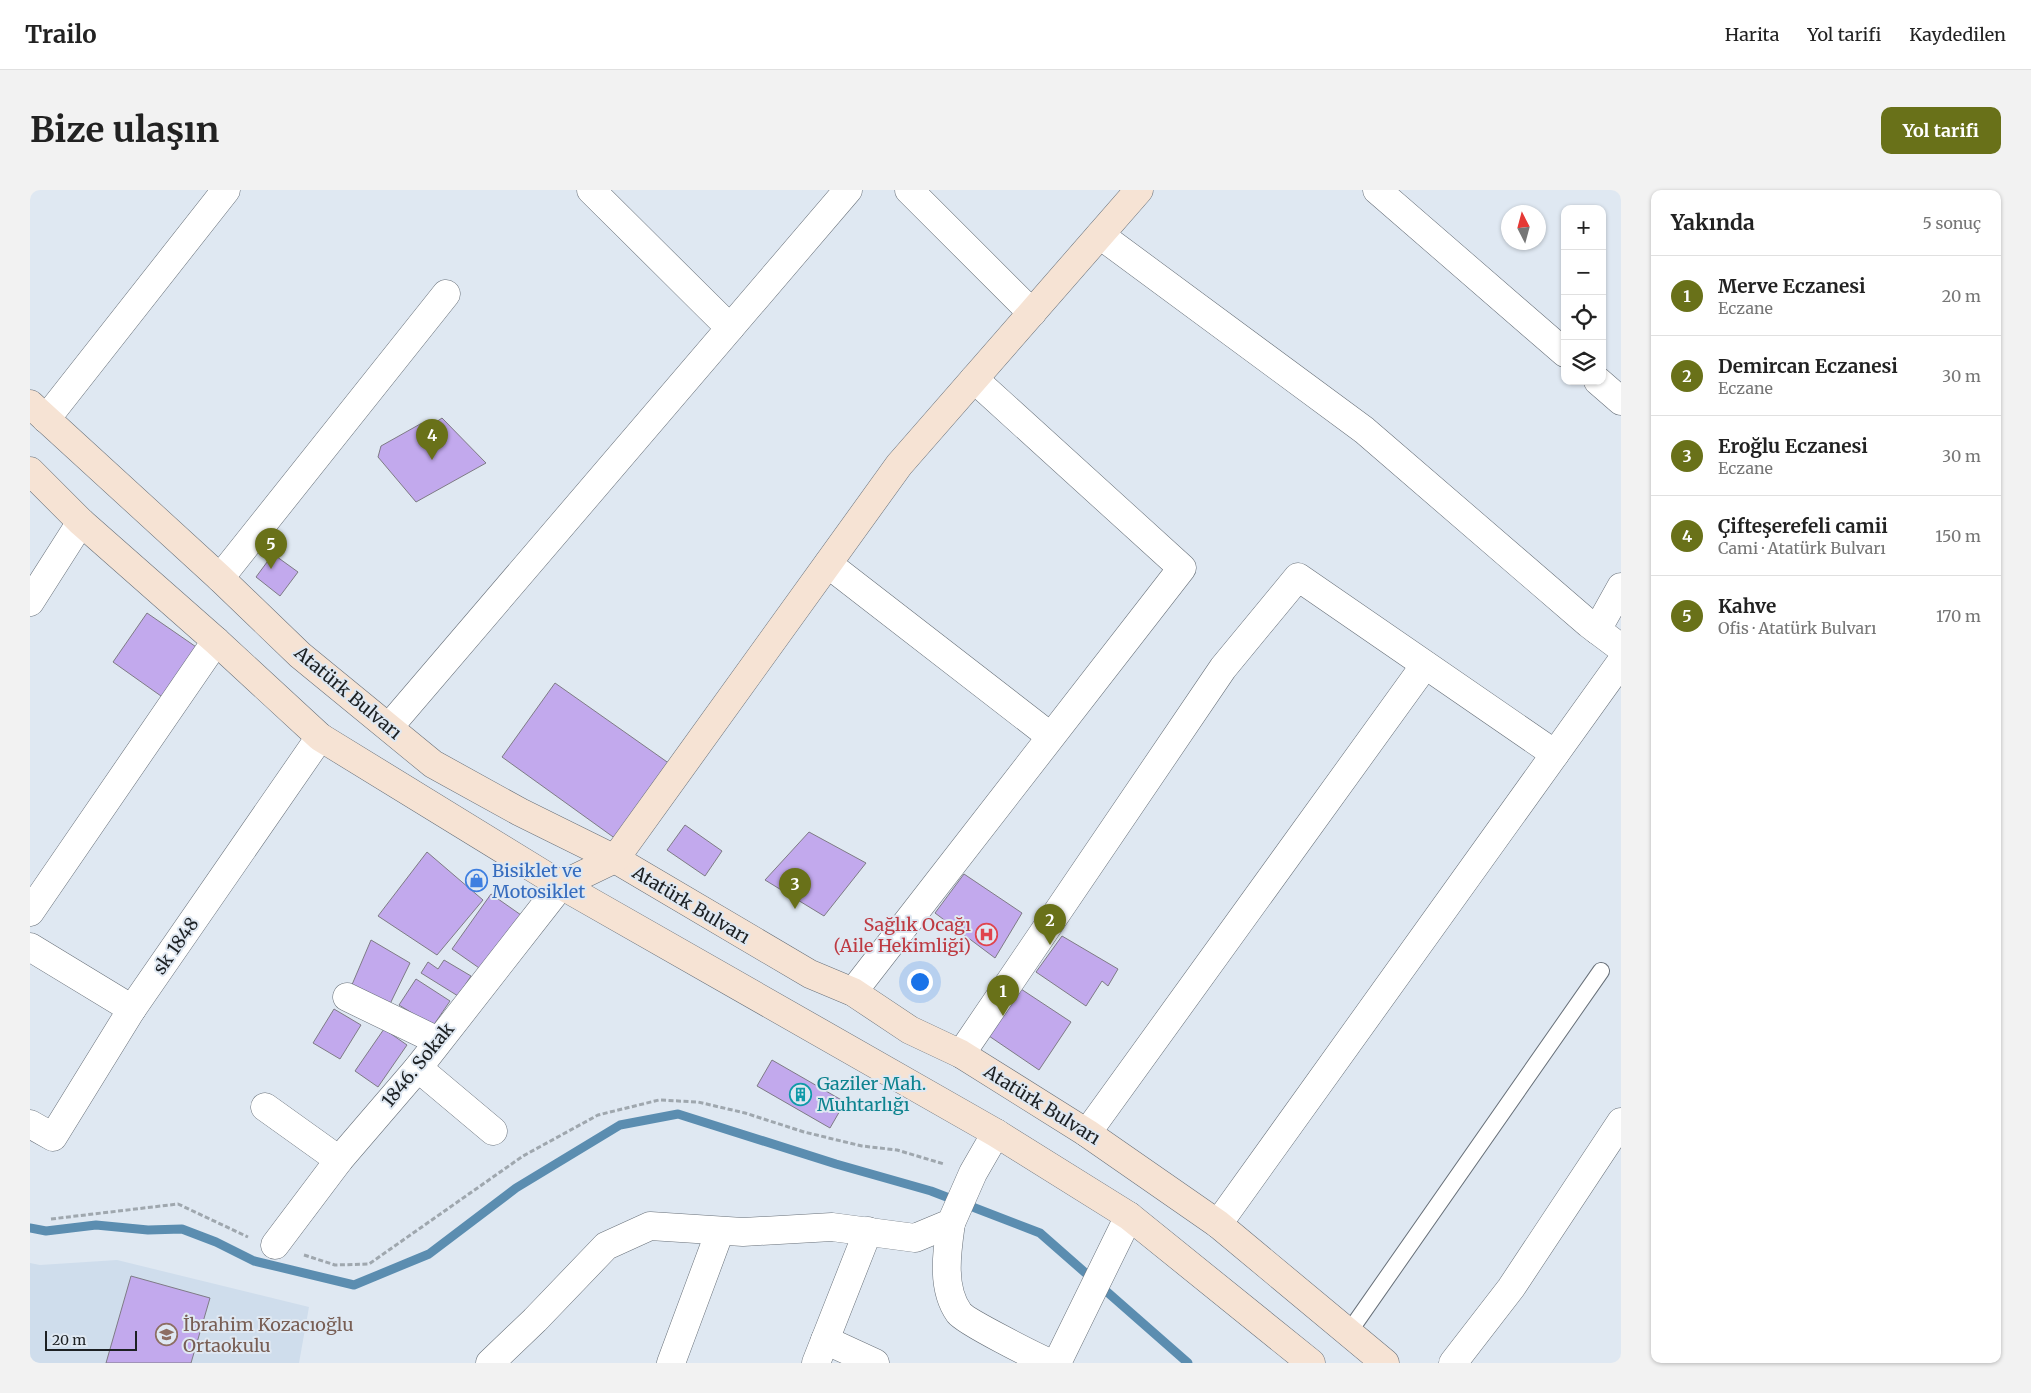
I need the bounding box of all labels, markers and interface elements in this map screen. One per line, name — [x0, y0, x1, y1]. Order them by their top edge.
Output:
text: Trailo — [25, 19, 97, 50]
text: Harita — [1725, 23, 1779, 46]
text: Yol tarifi — [1807, 23, 1881, 46]
text: Kaydedilen — [1909, 23, 2006, 46]
button: Yol tarifi — [1881, 107, 2001, 154]
text: Bize ulaşın — [30, 108, 219, 152]
north arrow — [1501, 205, 1546, 250]
map controls — [1561, 205, 1606, 385]
button: + — [1561, 205, 1606, 250]
text: Yakında — [1671, 209, 1755, 236]
text: 5 sonuç — [1922, 213, 1981, 233]
button: − — [1561, 250, 1606, 295]
text: Merve Eczanesi — [1718, 274, 1865, 298]
text: 1 — [1683, 286, 1691, 306]
text: 20 m — [1942, 286, 1981, 306]
button: locate — [1561, 295, 1606, 340]
text: Eczane — [1718, 298, 1773, 318]
button: layers — [1561, 340, 1606, 385]
text: Demircan Eczanesi — [1718, 354, 1898, 378]
text: 2 — [1682, 366, 1692, 386]
text: 30 m — [1942, 366, 1981, 386]
text: Eczane — [1718, 378, 1773, 398]
pin: 4 — [416, 419, 448, 460]
text: Eroğlu Eczanesi — [1718, 434, 1868, 458]
text: 3 — [1682, 446, 1692, 466]
text: 30 m — [1942, 446, 1981, 466]
text: Eczane — [1718, 458, 1773, 478]
text: Çifteşerefeli camii — [1718, 514, 1888, 538]
text: 4 — [1682, 526, 1692, 546]
text: 150 m — [1935, 526, 1981, 546]
pin: 5 — [255, 528, 287, 569]
text: Cami · Atatürk Bulvarı — [1718, 538, 1886, 558]
text: Kahve — [1718, 594, 1776, 618]
text: 5 — [1682, 606, 1692, 626]
text: 170 m — [1936, 606, 1981, 626]
text: Ofis · Atatürk Bulvarı — [1718, 618, 1876, 638]
street label: Atatürk Bulvarı — [289, 640, 407, 744]
place label: Bisiklet ve Motosiklet — [492, 859, 585, 903]
street label: Atatürk Bulvarı — [628, 860, 754, 949]
pin: 3 — [779, 868, 811, 909]
shop icon: Bisiklet ve Motosiklet — [464, 869, 488, 893]
pin: 2 — [1034, 904, 1066, 945]
street label: sk 1848 — [148, 913, 203, 979]
place label: Sağlık Ocağı (Aile Hekimliği) — [834, 913, 971, 957]
hospital icon: Sağlık Ocağı (Aile Hekimliği) — [975, 923, 999, 947]
your location — [907, 969, 933, 995]
pin: 1 — [987, 975, 1019, 1016]
street label: 1846. Sokak — [376, 1017, 459, 1112]
street label: Atatürk Bulvarı — [979, 1059, 1105, 1150]
place label: Gaziler Mah. Muhtarlığı — [817, 1072, 926, 1116]
building icon: Gaziler Mah. Muhtarlığı — [789, 1082, 813, 1106]
place label: İbrahim Kozacıoğlu Ortaokulu — [183, 1313, 353, 1357]
school or university icon: İbrahim Kozacıoğlu Ortaokulu — [155, 1323, 179, 1347]
scale bar — [45, 1328, 138, 1351]
text: 20 m — [52, 1331, 86, 1349]

